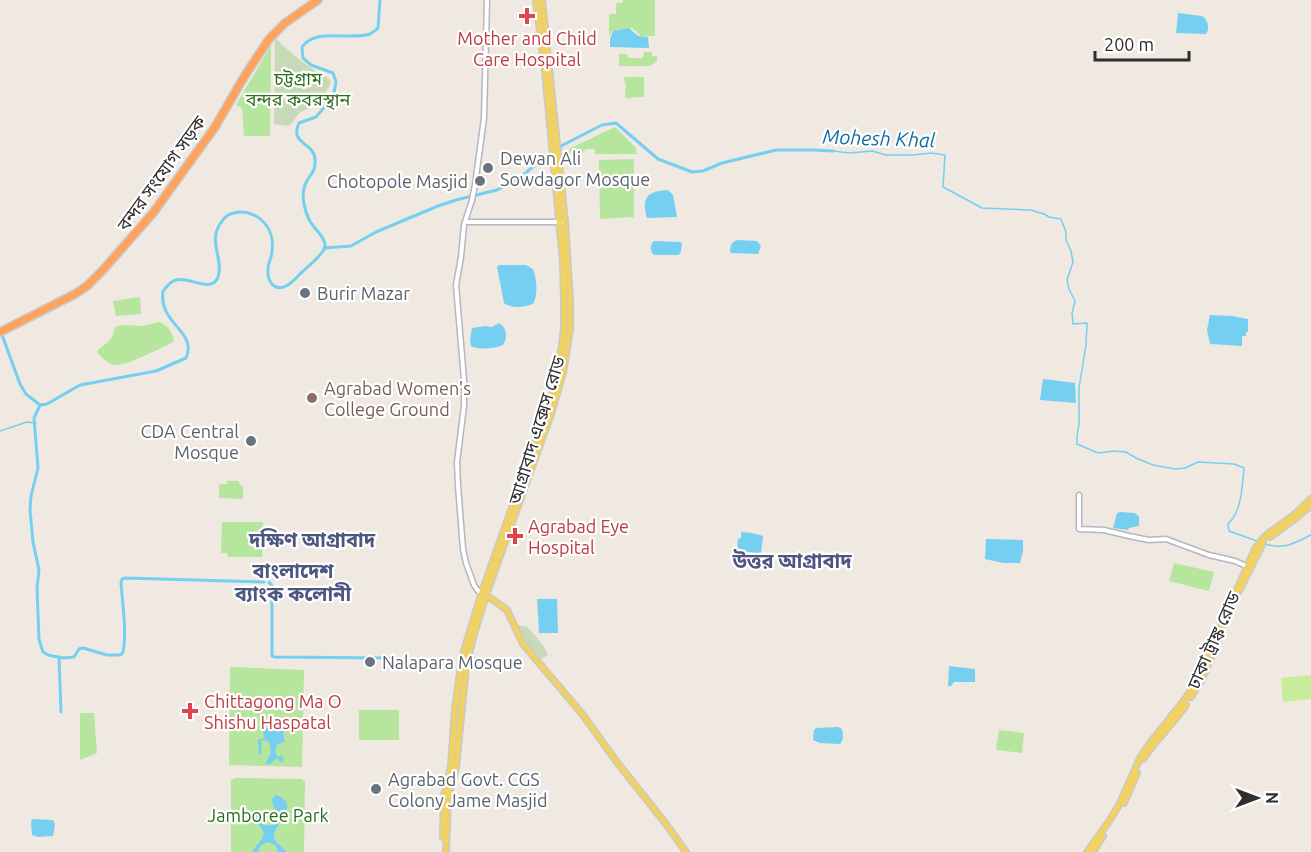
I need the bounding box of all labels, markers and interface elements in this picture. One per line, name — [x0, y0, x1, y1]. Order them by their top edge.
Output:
marker: Mother and Child Care Hospital — [518, 7, 536, 25]
scale bar — [1095, 24, 1190, 62]
place label: Mother and Child Care Hospital — [457, 28, 597, 69]
text: 200 m — [1104, 34, 1154, 54]
park label: চট্টগ্রাম বন্দর কবরস্থান — [245, 68, 351, 110]
street label: বন্দর সংযোগ সড়ক — [112, 111, 210, 235]
water label: Mohesh Khal — [822, 125, 936, 151]
place label: Dewan Ali Sowdagor Mosque — [500, 148, 650, 189]
marker: Dewan Ali Sowdagor Mosque — [481, 161, 495, 175]
place label: Chotopole Masjid — [327, 171, 468, 191]
marker: Chotopole Masjid — [473, 174, 487, 188]
place label: Burir Mazar — [317, 283, 410, 303]
marker: Burir Mazar — [298, 286, 312, 300]
street label: আগ্রাবাদ এক্সেস রোড — [504, 353, 568, 507]
place label: Agrabad Women's College Ground — [324, 378, 471, 419]
marker: Agrabad Women's College Ground — [305, 391, 319, 405]
place label: CDA Central Mosque — [141, 421, 239, 462]
marker: CDA Central Mosque — [244, 434, 258, 448]
place label: Agrabad Eye Hospital — [528, 516, 629, 557]
marker: Agrabad Eye Hospital — [506, 527, 524, 545]
district label: দক্ষিণ আগ্রাবাদ — [248, 528, 376, 551]
district label: উত্তর আগ্রাবাদ — [731, 549, 852, 572]
district label: বাংলাদেশ ব্যাংক কলোনী — [234, 559, 352, 605]
street label: ঢাকা ট্রাঙ্ক রোড — [1182, 588, 1243, 693]
place label: Nalapara Mosque — [382, 652, 523, 672]
marker: Nalapara Mosque — [363, 655, 377, 669]
place label: Chittagong Ma O Shishu Haspatal — [204, 691, 342, 732]
marker: Chittagong Ma O Shishu Haspatal — [181, 702, 199, 720]
north arrow — [1227, 768, 1287, 828]
place label: Agrabad Govt. CGS Colony Jame Masjid — [388, 769, 547, 810]
marker: Agrabad Govt. CGS Colony Jame Masjid — [369, 782, 383, 796]
text: N — [1263, 792, 1281, 804]
park label: Jamboree Park — [207, 805, 329, 825]

